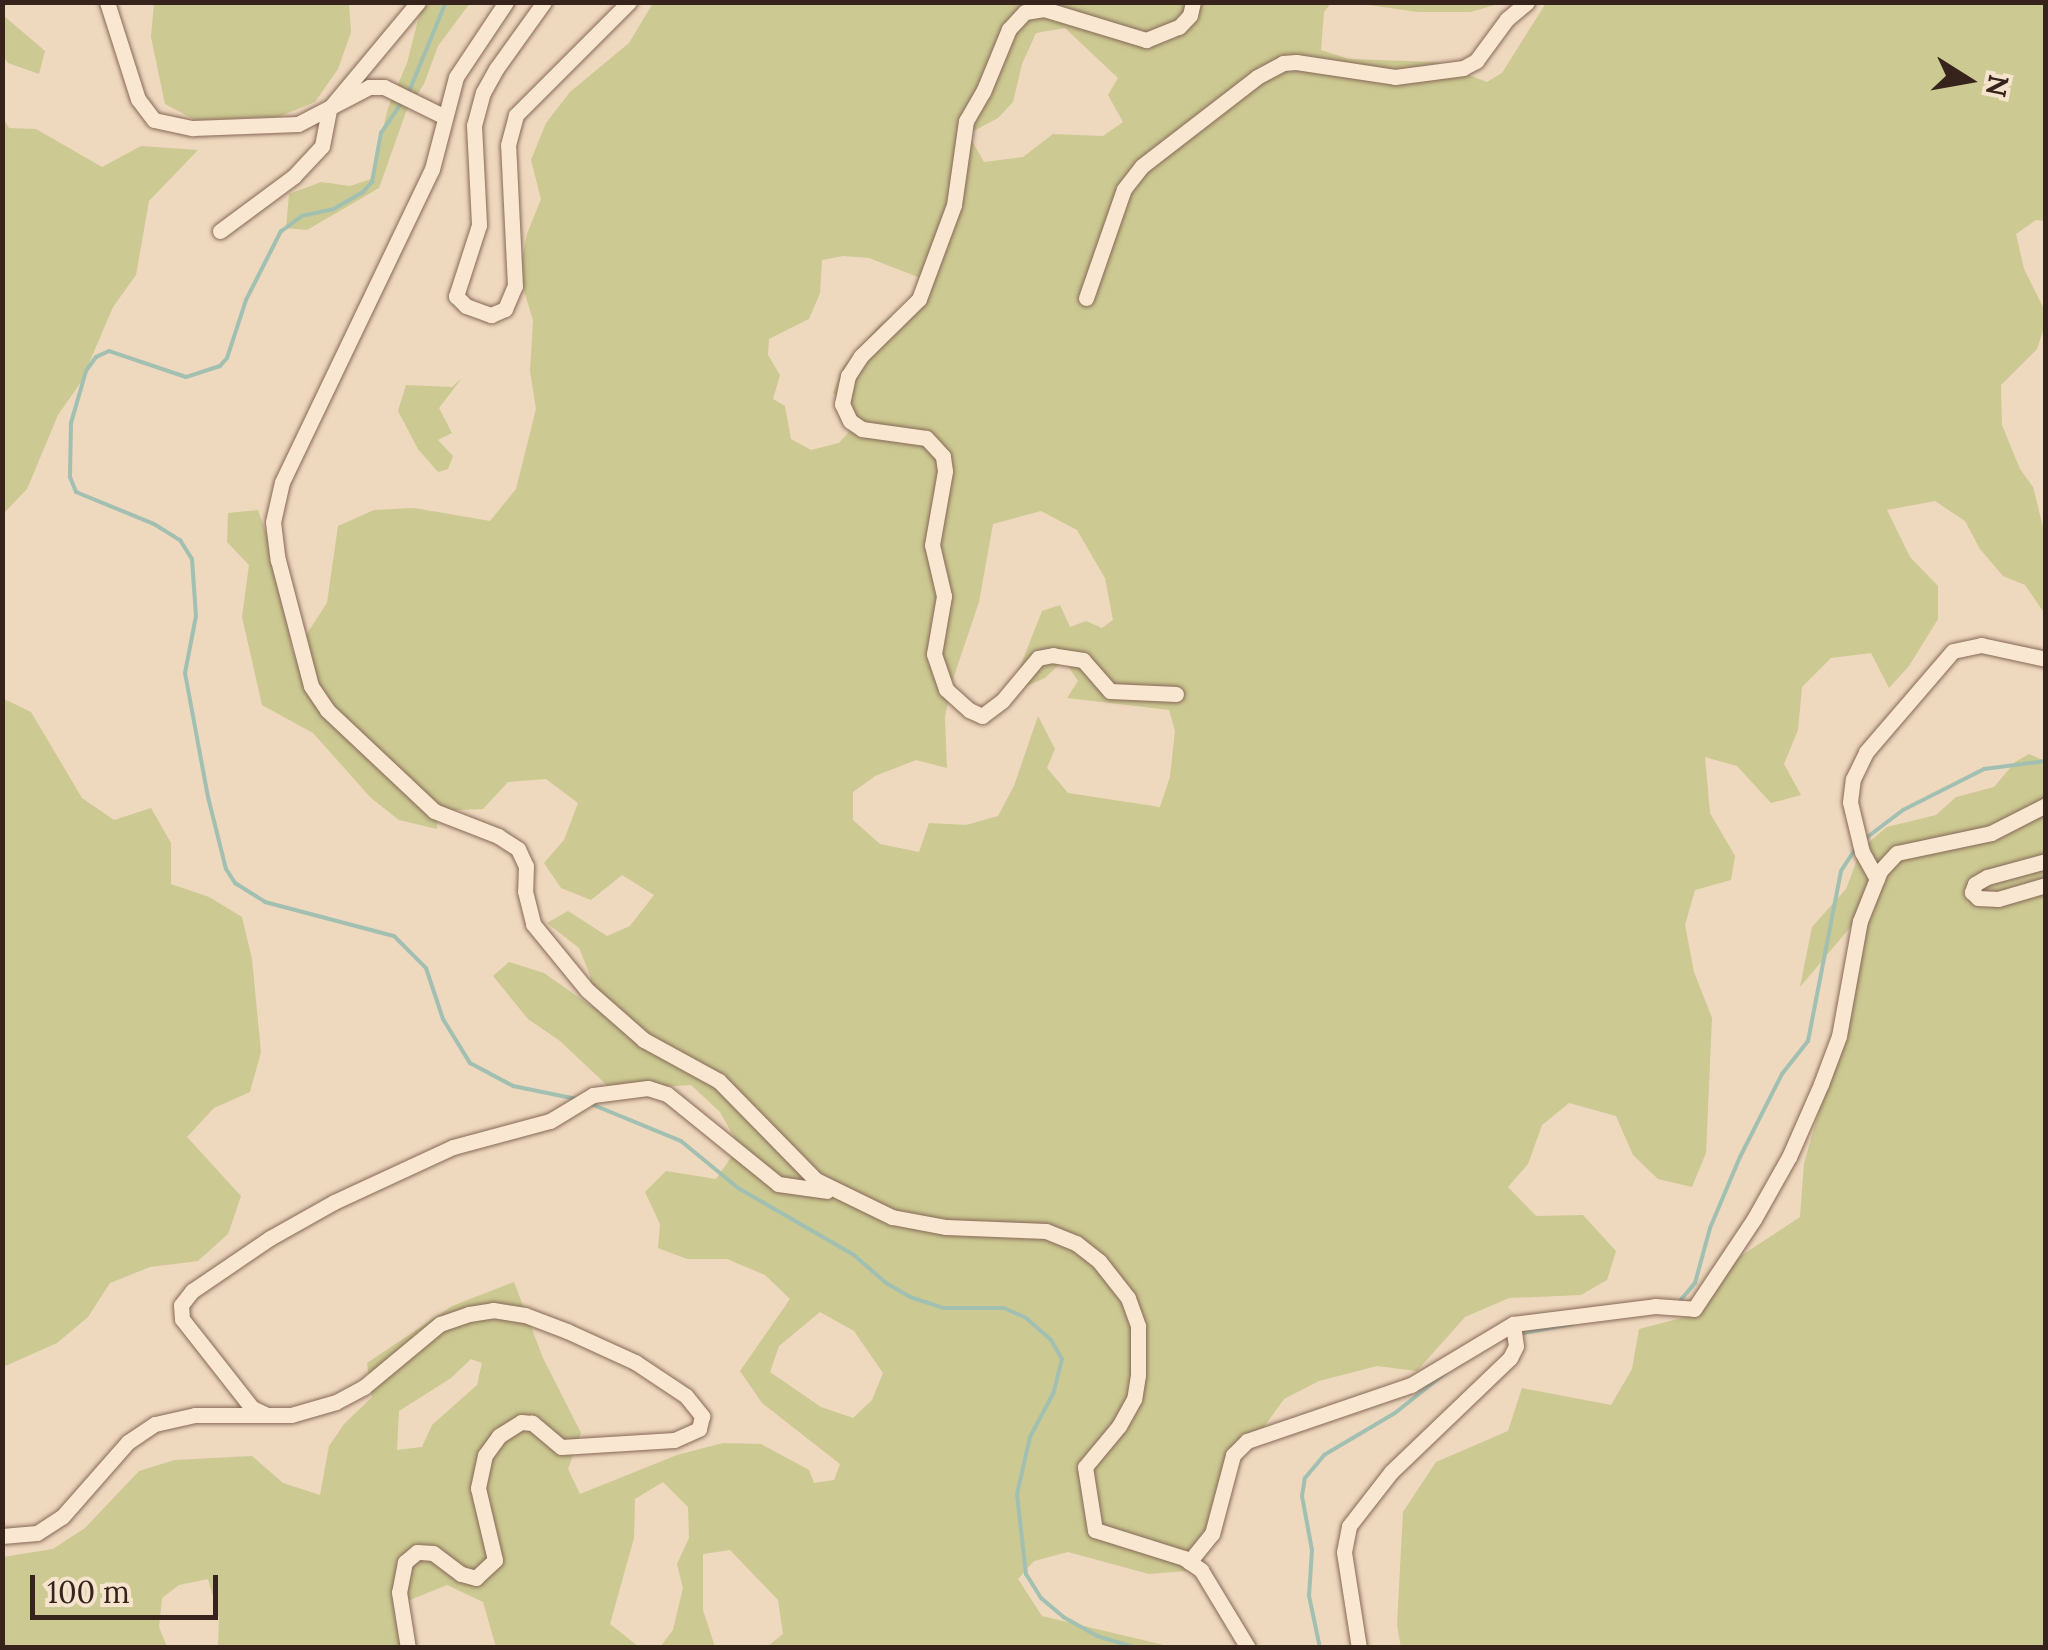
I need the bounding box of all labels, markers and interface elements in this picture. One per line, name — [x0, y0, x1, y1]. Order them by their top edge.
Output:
north arrow — [1918, 30, 2018, 130]
text: N — [1978, 72, 2017, 100]
scale bar — [35, 1555, 222, 1617]
text: 100 m — [47, 1573, 130, 1611]

